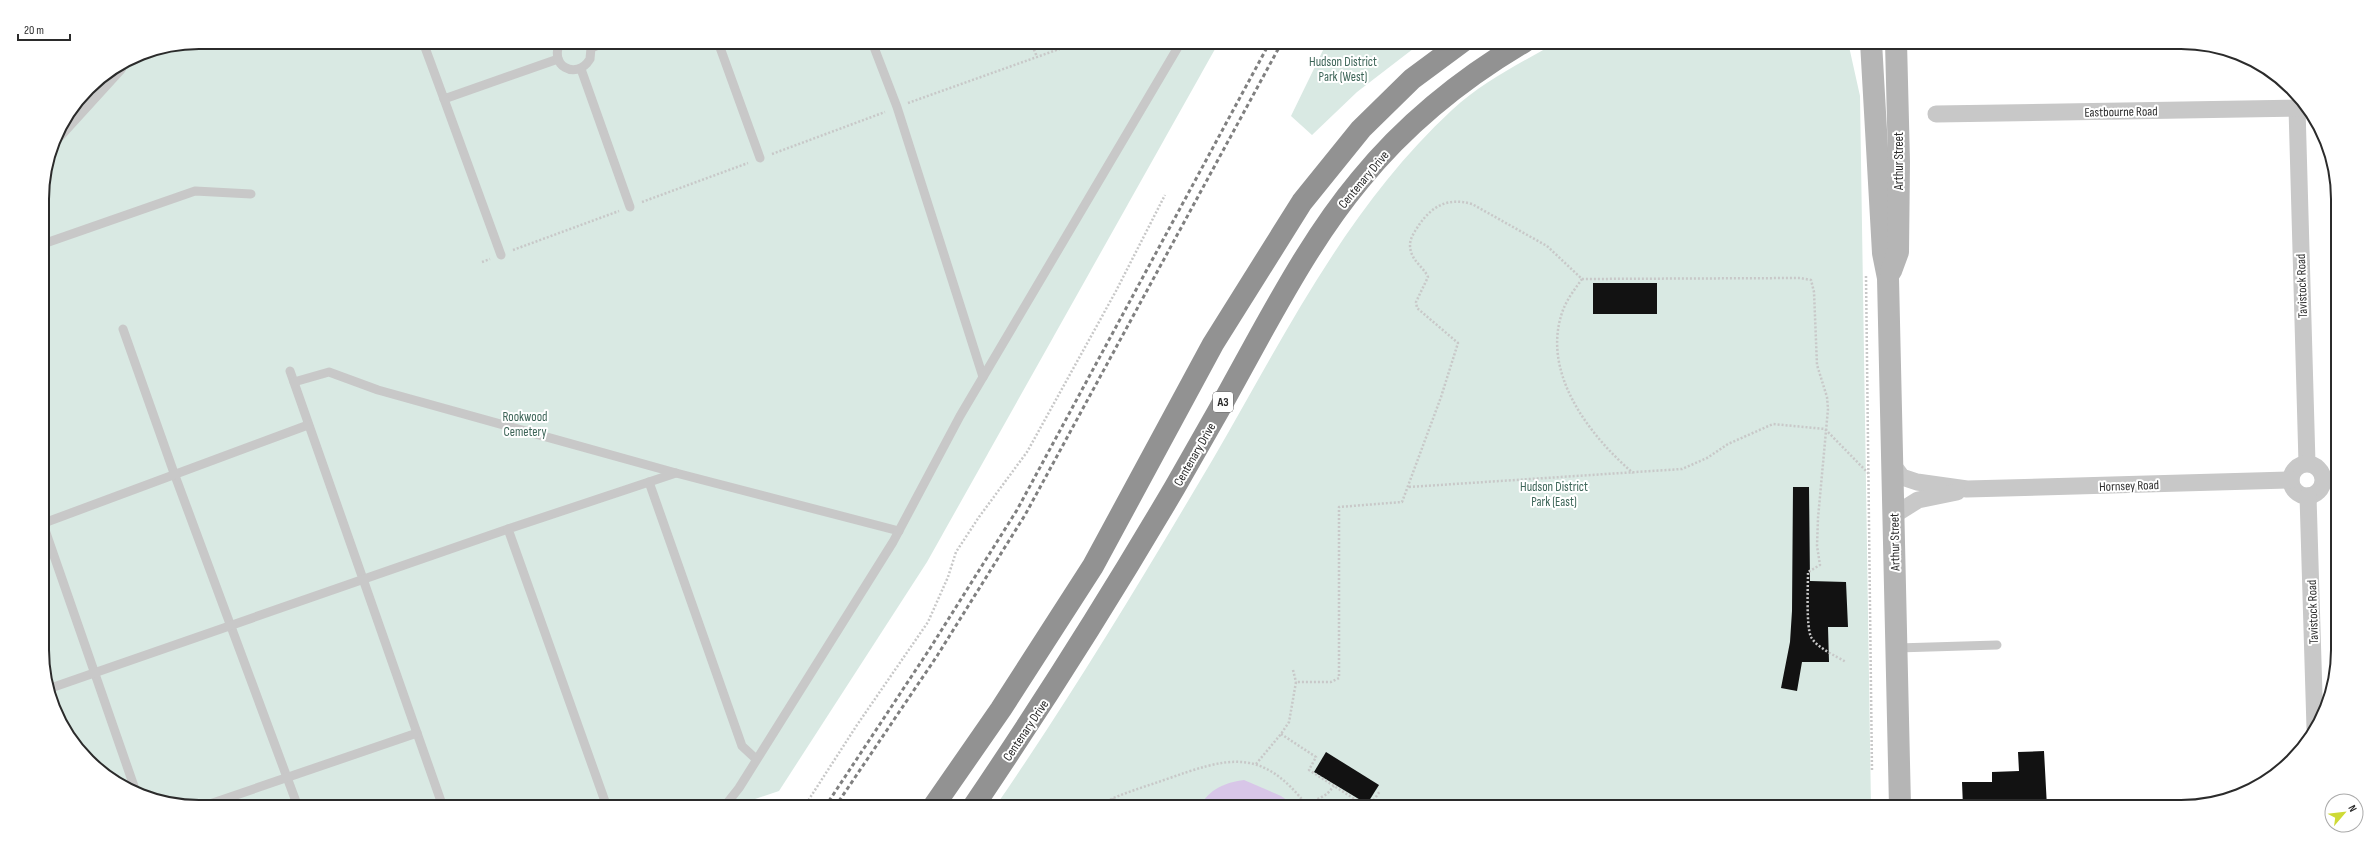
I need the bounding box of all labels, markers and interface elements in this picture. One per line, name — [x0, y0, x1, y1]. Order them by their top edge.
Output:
scale bar — [18, 16, 70, 42]
text: 20 m — [24, 23, 44, 38]
park label: Hudson District Park (West) — [1309, 54, 1377, 85]
street label: Eastbourne Road — [2084, 103, 2158, 121]
street label: Arthur Street — [1891, 132, 1907, 191]
street label: Centenary Drive — [1335, 148, 1393, 212]
street label: Tavistock Road — [2293, 253, 2311, 319]
road number: A3 — [1213, 392, 1233, 412]
park label: Rookwood Cemetery — [502, 409, 548, 440]
street label: Centenary Drive — [1170, 420, 1219, 489]
street label: Hornsey Road — [2099, 477, 2159, 495]
park label: Hudson District Park (East) — [1520, 479, 1588, 510]
street label: Arthur Street — [1886, 513, 1904, 572]
street label: Tavistock Road — [2304, 579, 2322, 645]
street label: Centenary Drive — [1000, 697, 1052, 764]
north arrow — [2324, 793, 2364, 833]
text: N — [2345, 803, 2360, 814]

